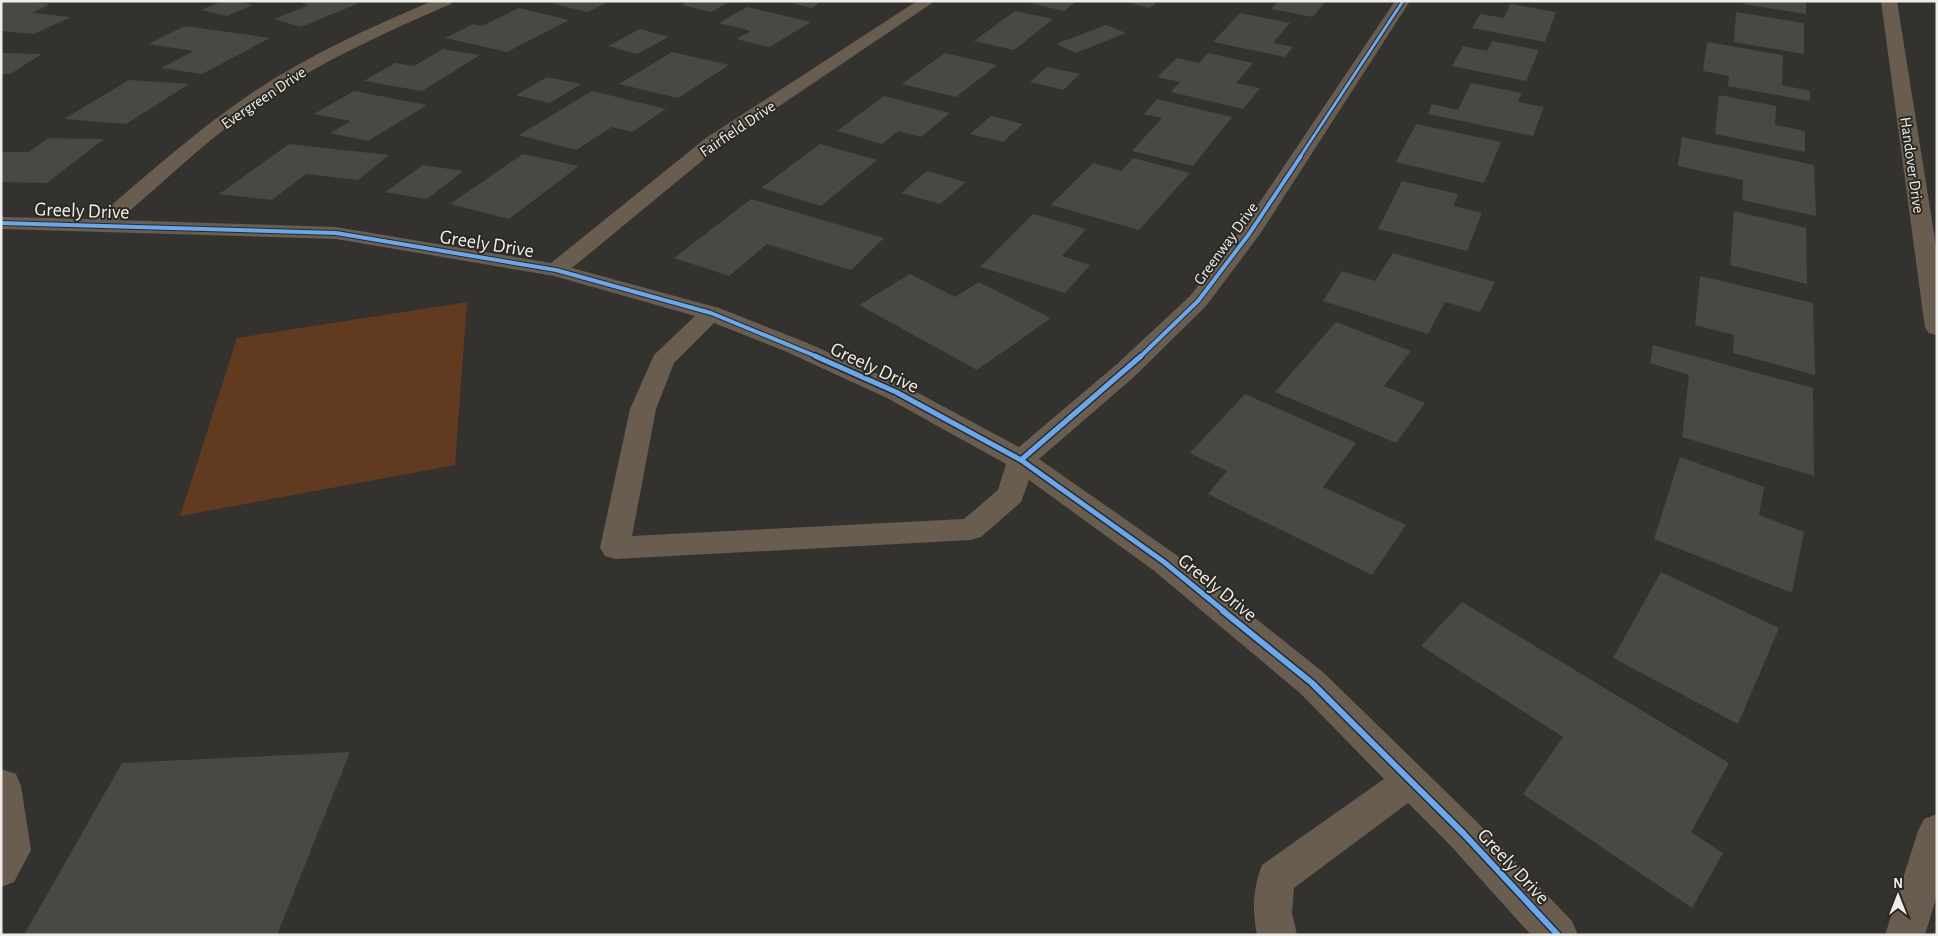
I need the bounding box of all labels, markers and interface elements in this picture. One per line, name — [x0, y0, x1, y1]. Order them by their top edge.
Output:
street label: Evergreen Drive — [218, 64, 309, 132]
street label: Fairfield Drive — [697, 98, 778, 160]
street label: Handover Drive — [1897, 116, 1927, 214]
street label: Greely Drive — [34, 199, 130, 223]
street label: Greenway Drive — [1191, 199, 1262, 288]
street label: Greely Drive — [438, 227, 535, 261]
street label: Greely Drive — [827, 339, 922, 397]
street label: Greely Drive — [1174, 550, 1261, 625]
street label: Greely Drive — [1474, 825, 1553, 908]
north arrow — [1873, 871, 1923, 921]
text: N — [1893, 877, 1903, 891]

